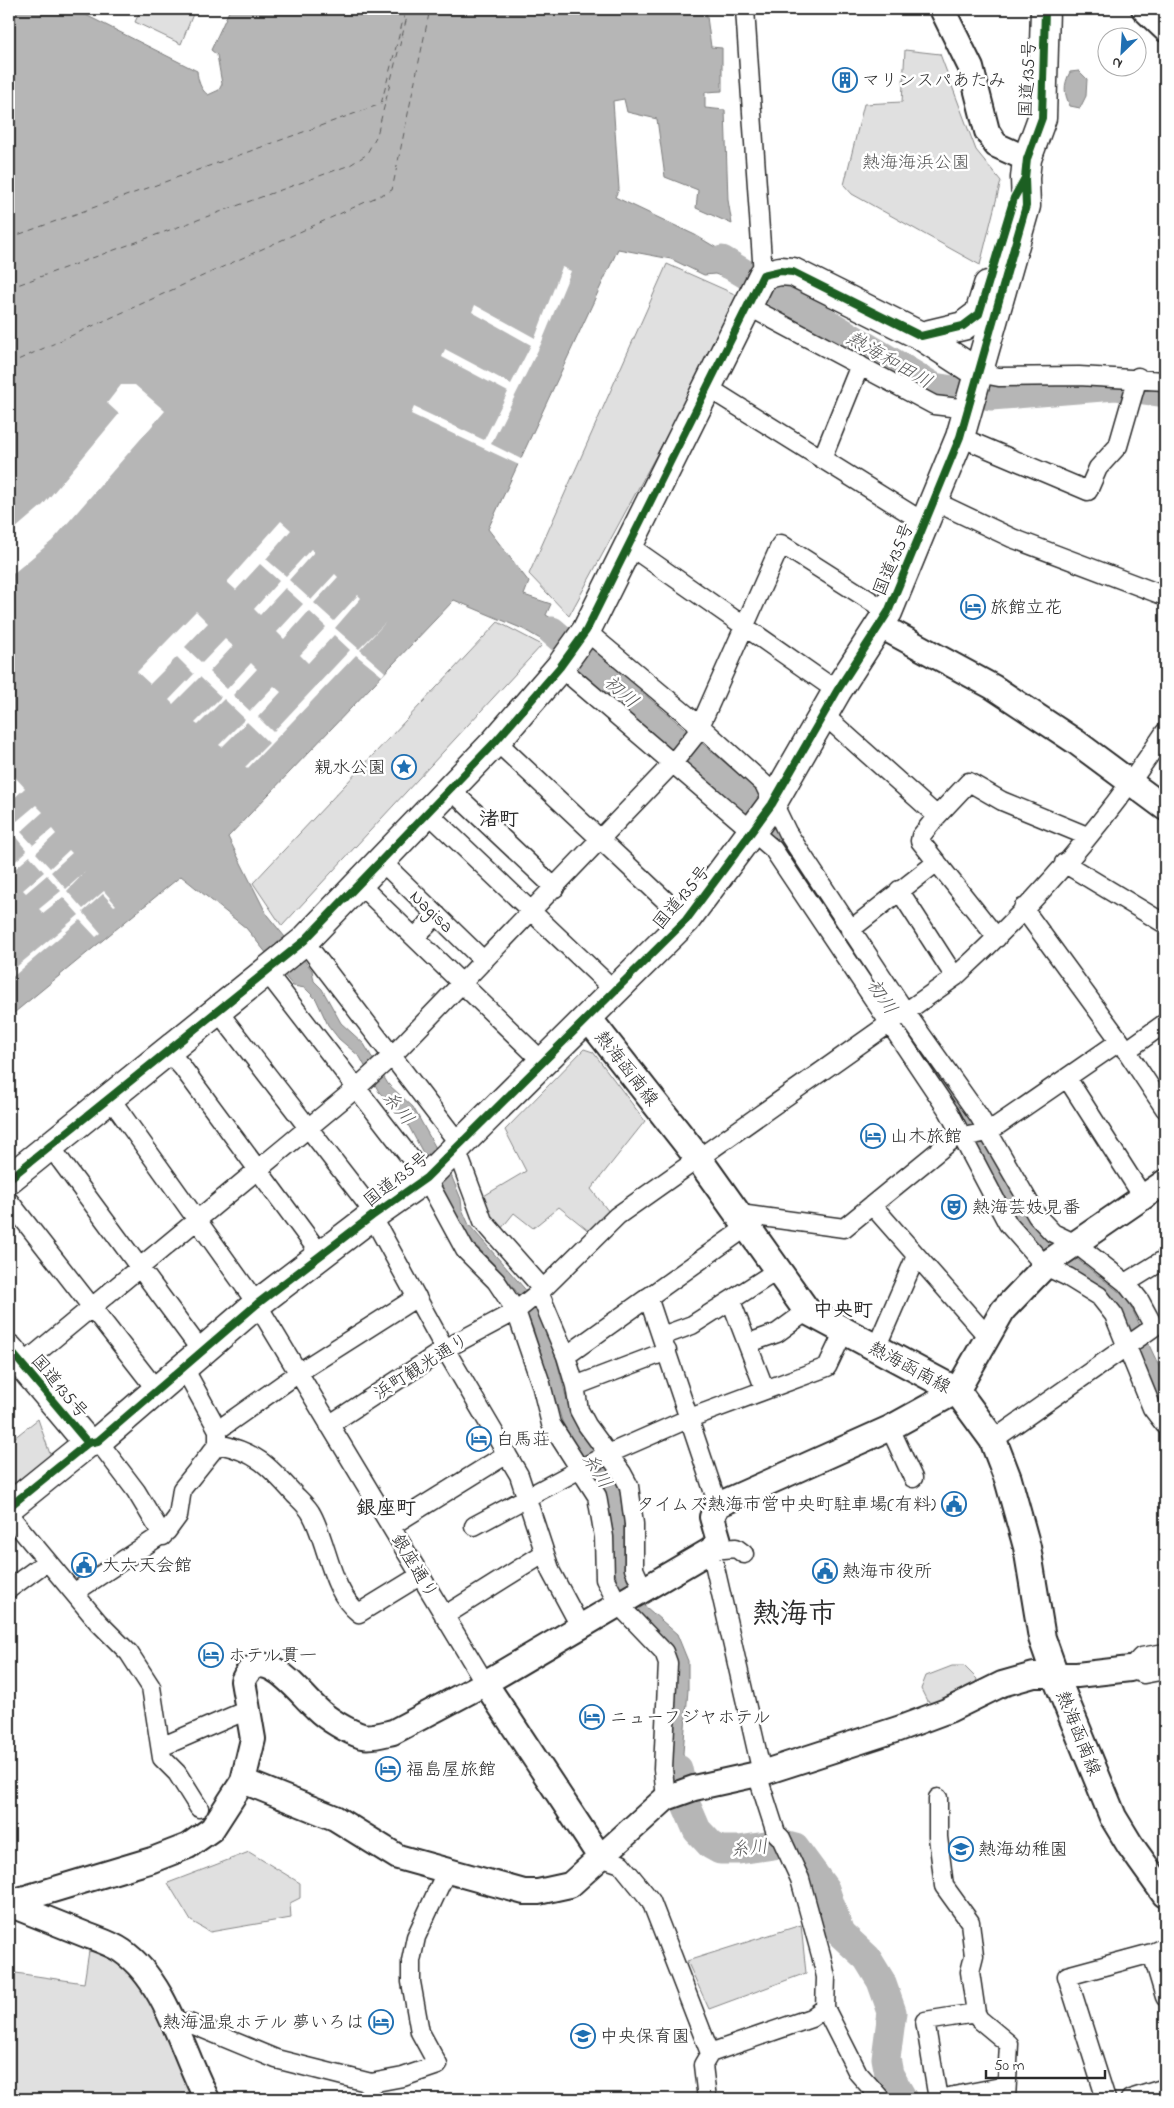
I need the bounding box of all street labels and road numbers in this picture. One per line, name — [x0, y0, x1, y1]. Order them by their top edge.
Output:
street label: 国道135号 — [1014, 40, 1044, 118]
street label: 国道135号 — [868, 519, 922, 601]
street label: 国道135号 — [648, 860, 717, 936]
street label: Nagisa — [402, 885, 458, 941]
street label: 熱海函南線 — [587, 1026, 663, 1113]
street label: 国道135号 — [359, 1146, 436, 1215]
street label: 浜町観光通り — [369, 1328, 475, 1407]
street label: 熱海函南線 — [863, 1336, 955, 1401]
street label: 国道135号 — [24, 1349, 93, 1425]
street label: 銀座通り — [384, 1529, 443, 1605]
street label: 熱海函南線 — [1048, 1687, 1106, 1780]

